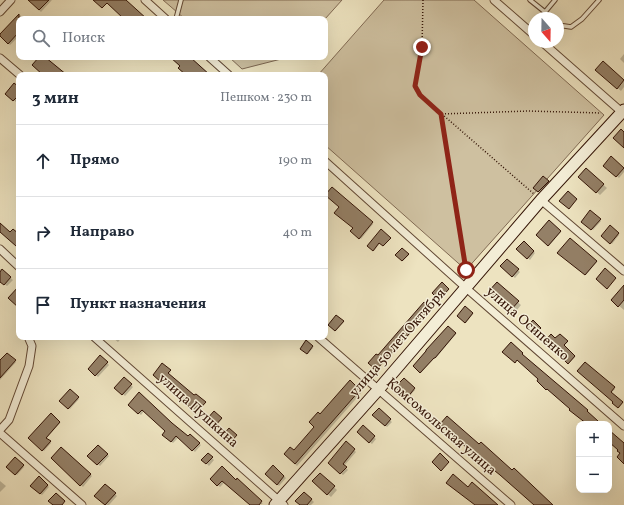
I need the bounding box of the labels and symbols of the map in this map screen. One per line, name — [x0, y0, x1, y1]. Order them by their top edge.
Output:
north arrow — [528, 12, 564, 48]
route end — [413, 38, 431, 56]
route start — [457, 261, 475, 279]
street label: улица Осипенко — [481, 282, 573, 366]
street label: улица 50 лет Октября — [346, 285, 450, 401]
street label: улица Пушкина — [154, 370, 242, 452]
street label: Комсомольская улица — [382, 374, 500, 480]

